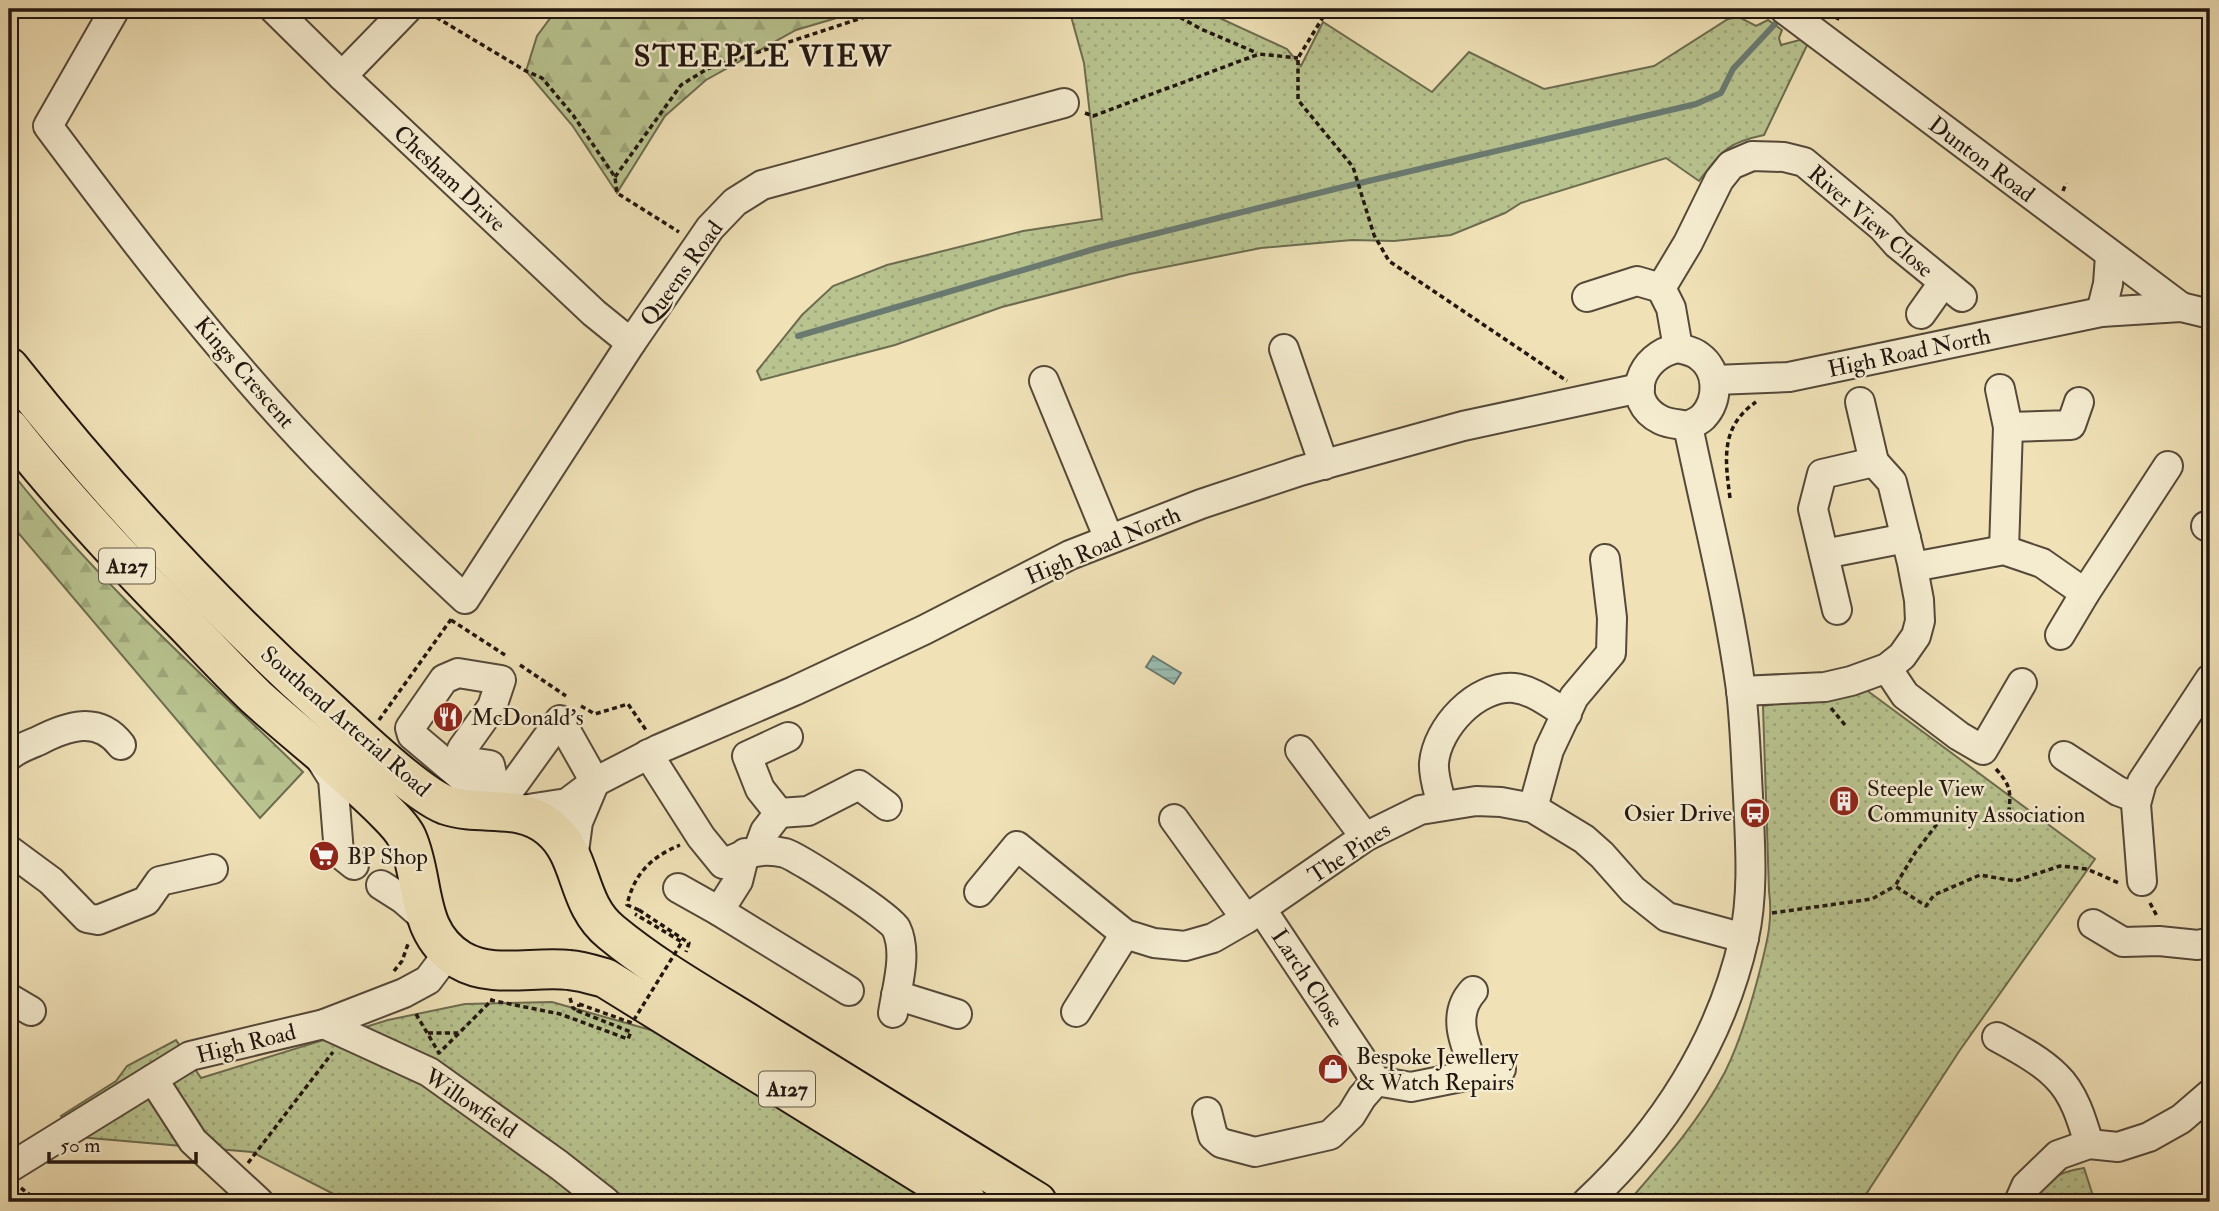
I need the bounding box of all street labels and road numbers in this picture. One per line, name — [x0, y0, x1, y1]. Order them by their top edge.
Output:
street label: Dunton Road — [1923, 110, 2041, 209]
street label: Chesham Drive — [387, 119, 512, 238]
street label: River View Close — [1802, 159, 1940, 284]
street label: Queens Road — [633, 215, 729, 332]
street label: Kings Crescent — [188, 310, 301, 434]
street label: High Road North — [1825, 321, 1993, 384]
street label: High Road North — [1021, 500, 1185, 591]
road number: A127 — [99, 548, 155, 584]
street label: Southend Arterial Road — [255, 640, 437, 803]
street label: The Pines — [1303, 815, 1396, 890]
street label: Larch Close — [1265, 923, 1350, 1033]
street label: High Road — [193, 1017, 299, 1070]
street label: Willowfield — [418, 1061, 523, 1145]
road number: A127 — [759, 1072, 815, 1106]

